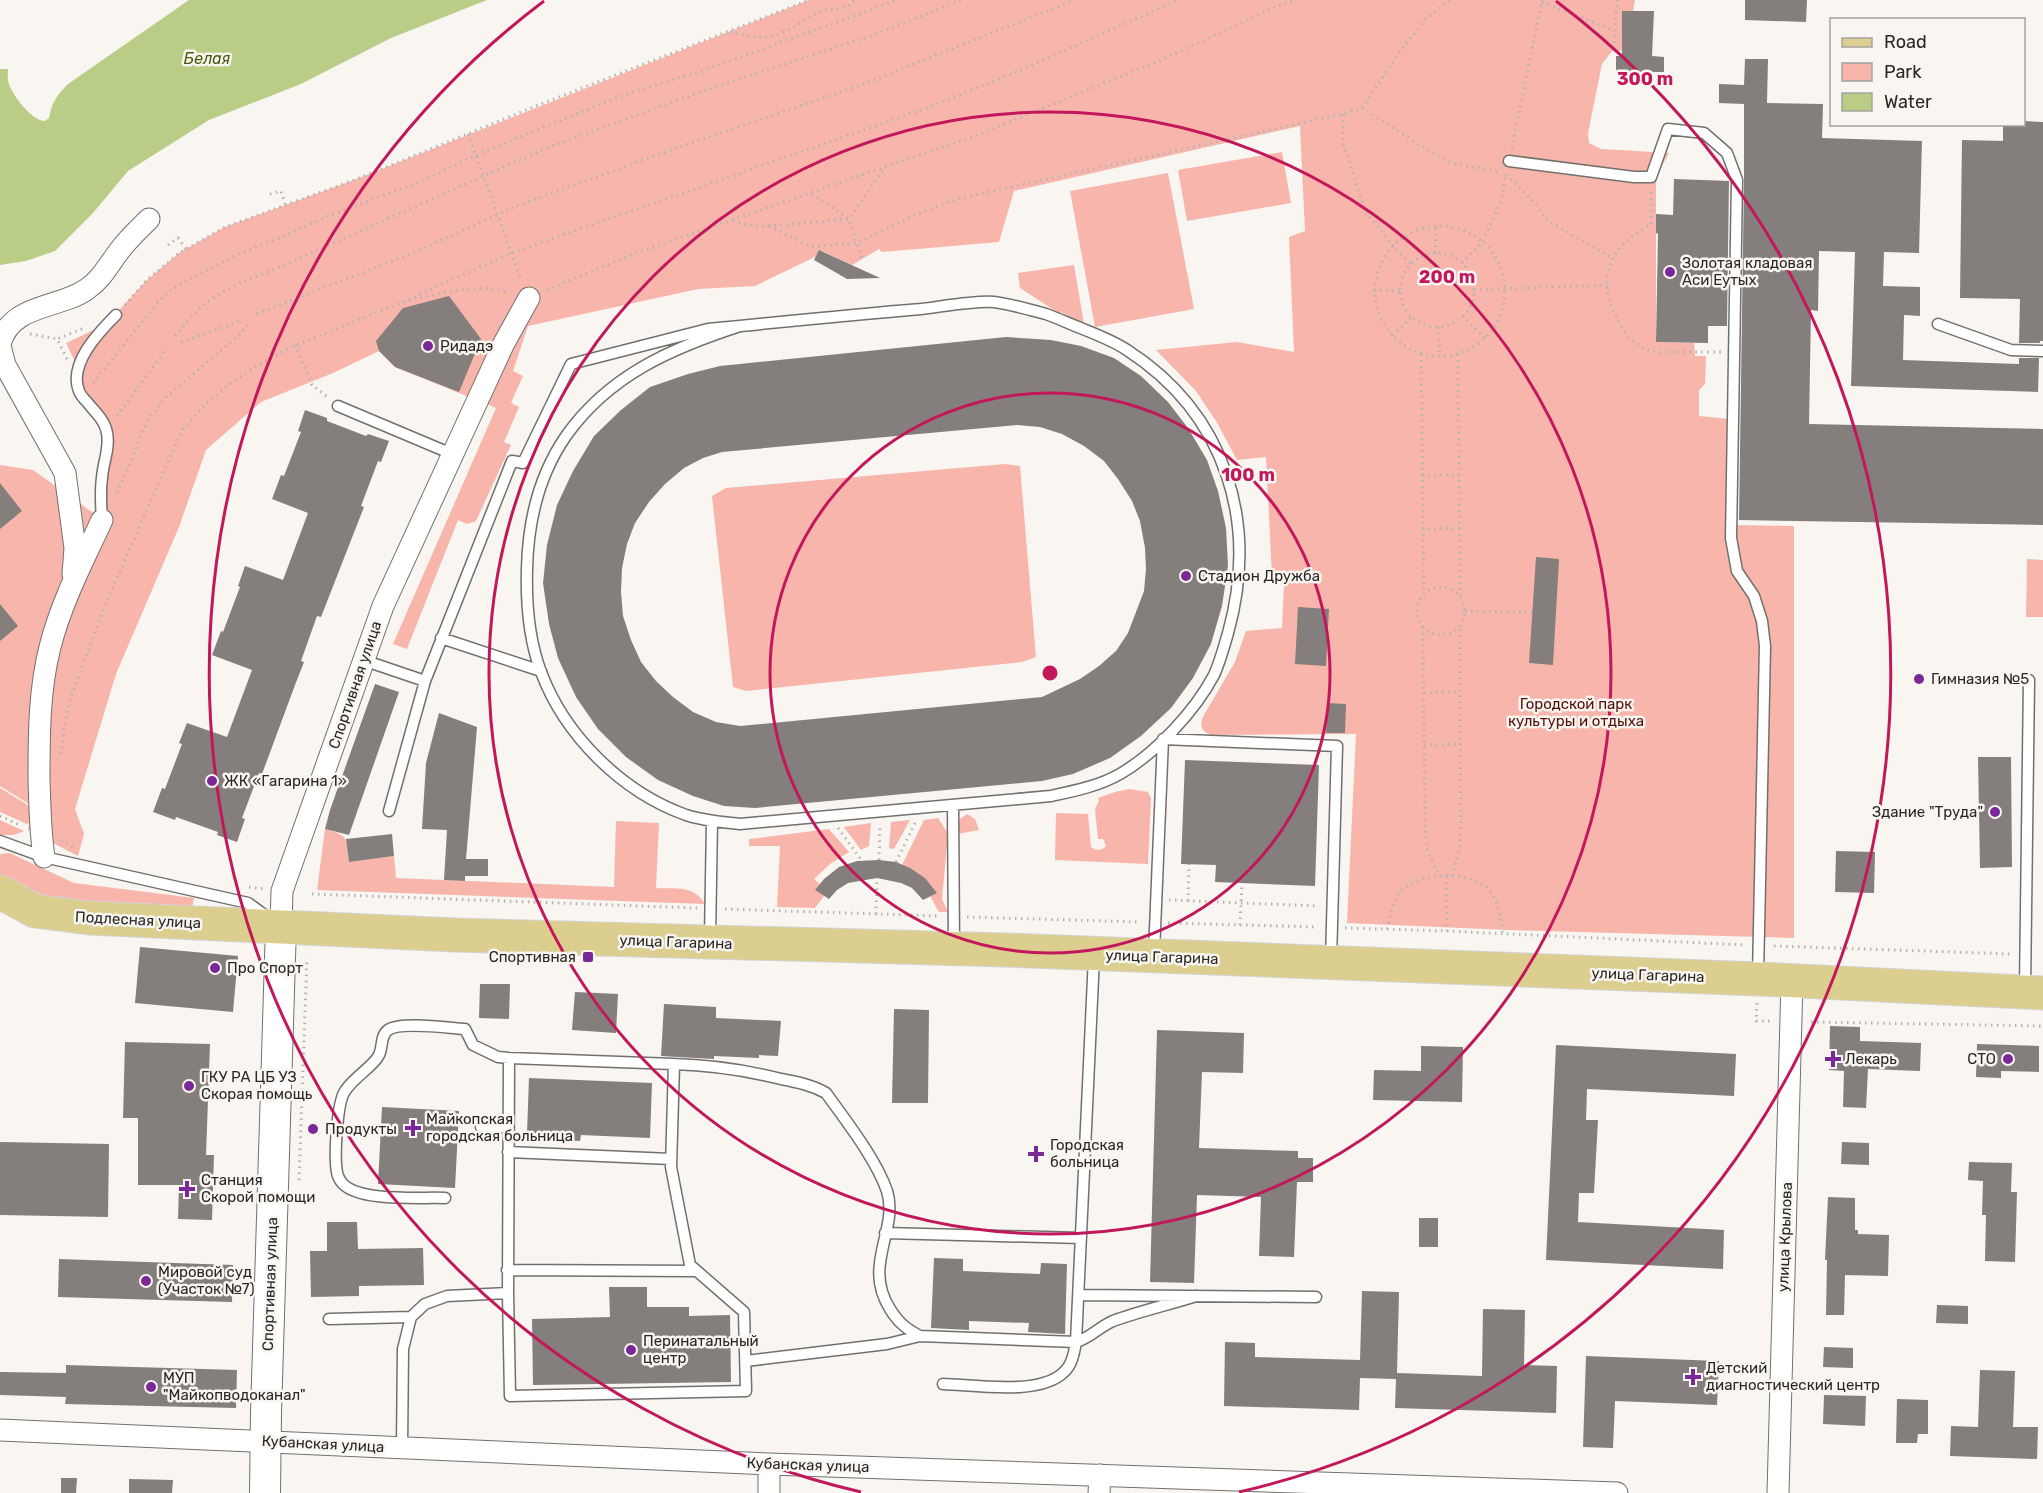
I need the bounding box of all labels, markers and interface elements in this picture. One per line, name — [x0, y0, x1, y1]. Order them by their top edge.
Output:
legend — [1830, 18, 2025, 126]
text: Road — [1884, 31, 1927, 53]
water label: Белая — [184, 49, 231, 68]
text: Park — [1884, 61, 1922, 83]
text: 300 m — [1617, 68, 1673, 90]
text: Water — [1884, 91, 1932, 113]
place label: Золотая кладовая Аси Еутых — [1682, 254, 1812, 289]
marker: Золотая кладовая Аси Еутых — [1663, 265, 1677, 279]
text: 200 m — [1419, 266, 1475, 288]
place label: Ридадэ — [440, 337, 493, 355]
marker: Ридадэ — [421, 339, 435, 353]
text: 100 m — [1221, 464, 1275, 486]
place label: Стадион Дружба — [1198, 567, 1320, 585]
marker: Стадион Дружба — [1179, 569, 1193, 583]
street label: Спортивная улица — [325, 619, 385, 751]
centre of rings — [1040, 663, 1060, 683]
place label: Гимназия №5 — [1931, 670, 2029, 688]
marker: Гимназия №5 — [1912, 672, 1926, 686]
park label: Городской парк культуры и отдыха — [1508, 695, 1644, 730]
place label: ЖК «Гагарина 1» — [224, 772, 347, 790]
marker: ЖК «Гагарина 1» — [205, 774, 219, 788]
place label: Здание "Труда" — [1872, 803, 1983, 821]
marker: Здание "Труда" — [1988, 805, 2002, 819]
street label: Подлесная улица — [75, 908, 201, 932]
street label: улица Гагарина — [619, 931, 733, 953]
street label: улица Гагарина — [1105, 946, 1219, 968]
place label: Спортивная — [489, 948, 576, 966]
marker: Спортивная — [581, 950, 595, 964]
place label: Про Спорт — [227, 959, 303, 977]
marker: Про Спорт — [208, 961, 222, 975]
street label: улица Гагарина — [1591, 964, 1705, 986]
place label: Лекарь — [1845, 1050, 1897, 1068]
place label: СТО — [1967, 1050, 1996, 1068]
marker: Лекарь — [1826, 1052, 1840, 1066]
marker: СТО — [2001, 1052, 2015, 1066]
place label: ГКУ РА ЦБ УЗ Скорая помощь — [201, 1068, 313, 1103]
marker: ГКУ РА ЦБ УЗ Скорая помощь — [182, 1079, 196, 1093]
place label: Майкопская городская больница — [426, 1110, 573, 1145]
marker: Майкопская городская больница — [404, 1119, 422, 1137]
place label: Продукты — [325, 1120, 397, 1138]
marker: Продукты — [306, 1122, 320, 1136]
place label: Городская больница — [1050, 1136, 1124, 1171]
marker: Городская больница — [1027, 1145, 1045, 1163]
place label: Станция Скорой помощи — [201, 1171, 315, 1206]
marker: Станция Скорой помощи — [178, 1180, 196, 1198]
street label: улица Крылова — [1774, 1182, 1796, 1292]
street label: Спортивная улица — [259, 1217, 281, 1351]
place label: Мировой суд (Участок №7) — [158, 1263, 255, 1298]
marker: Мировой суд (Участок №7) — [139, 1274, 153, 1288]
place label: Перинатальный центр — [643, 1332, 759, 1367]
marker: Перинатальный центр — [624, 1343, 638, 1357]
place label: Детский диагностический центр — [1706, 1359, 1880, 1394]
marker: Детский диагностический центр — [1684, 1368, 1702, 1386]
place label: МУП "Майкопводоканал" — [163, 1369, 306, 1404]
marker: МУП "Майкопводоканал" — [144, 1380, 158, 1394]
street label: Кубанская улица — [261, 1432, 385, 1456]
street label: Кубанская улица — [746, 1454, 870, 1476]

